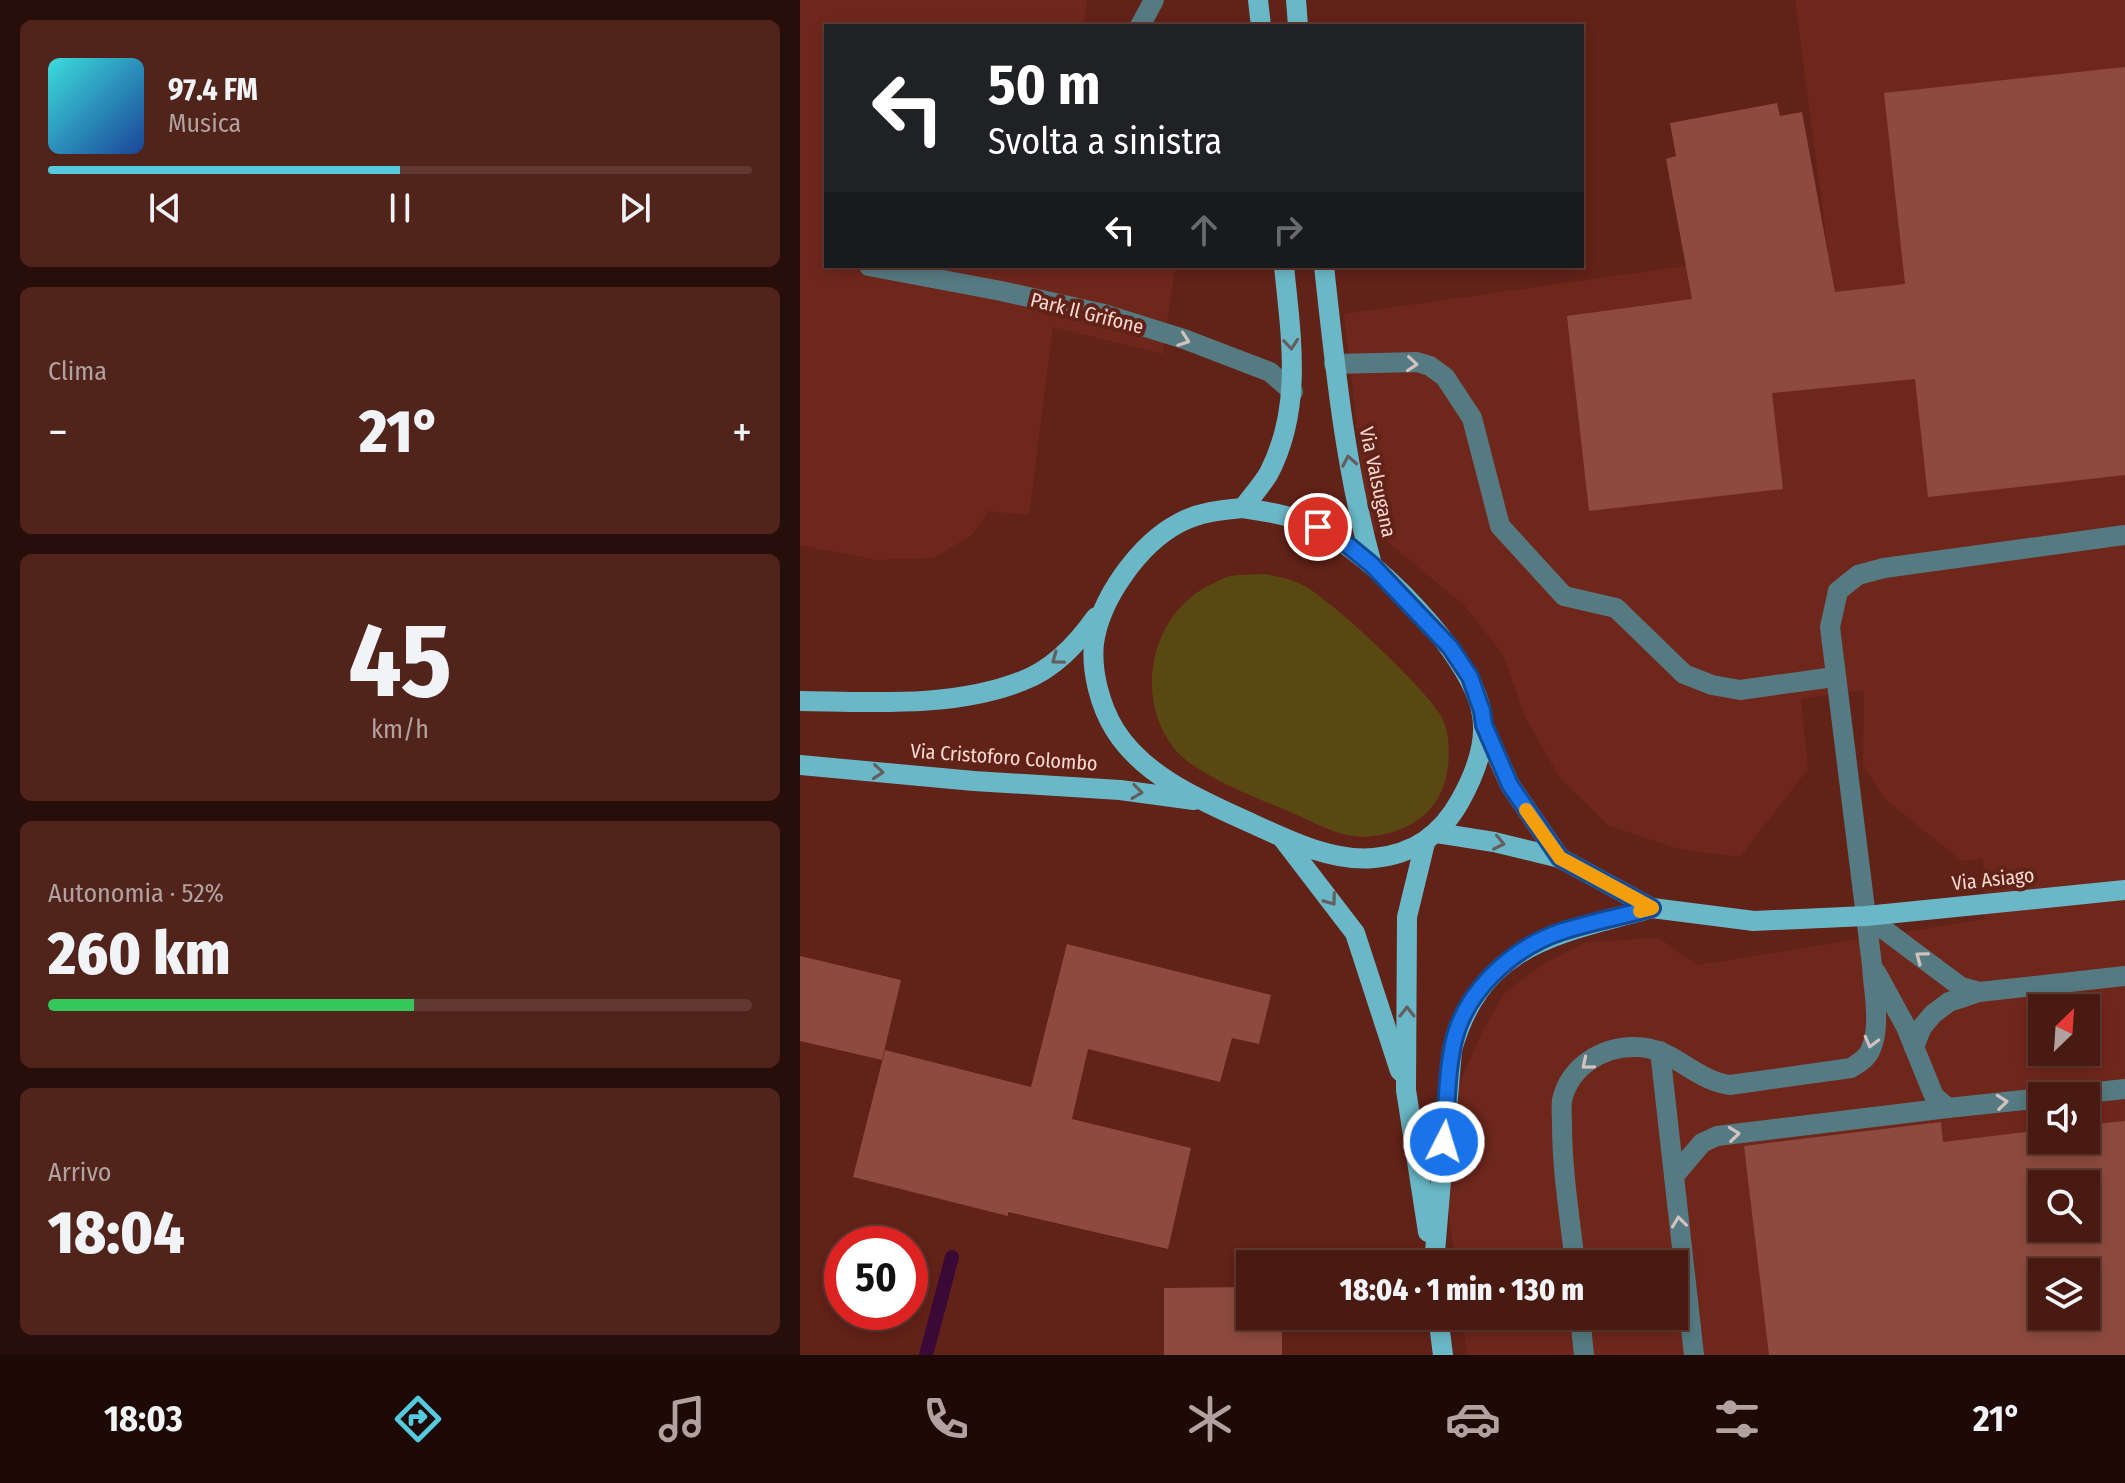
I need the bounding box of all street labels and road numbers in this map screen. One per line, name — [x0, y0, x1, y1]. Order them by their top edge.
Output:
street label: Park Il Grifone — [1028, 287, 1146, 339]
street label: Via Valsugana — [1355, 425, 1401, 539]
street label: Via Cristoforo Colombo — [910, 738, 1098, 776]
street label: Via Asiago — [1950, 863, 2036, 895]

